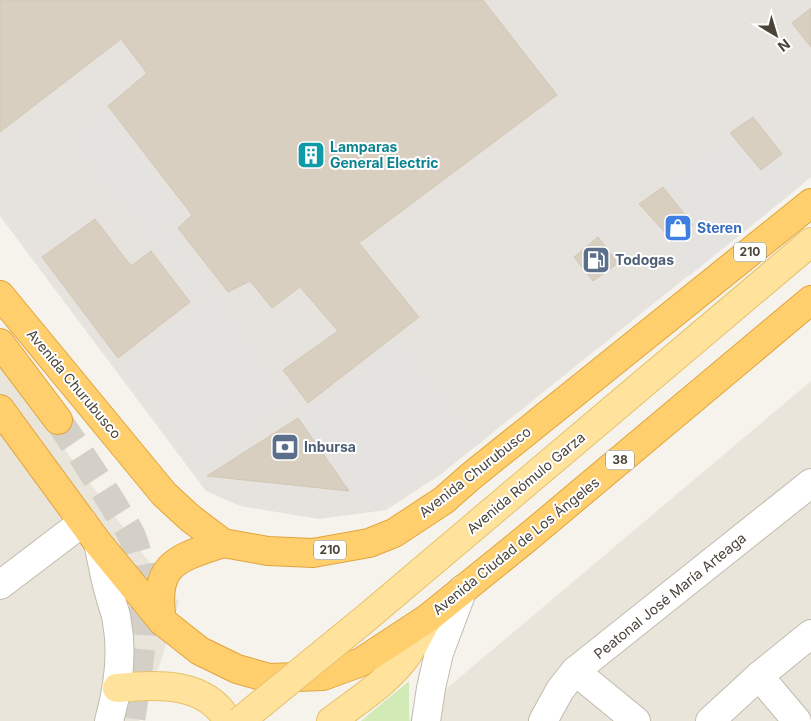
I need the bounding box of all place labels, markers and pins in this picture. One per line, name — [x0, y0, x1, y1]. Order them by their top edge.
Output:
place label: Lamparas General Electric — [330, 138, 439, 171]
building icon: Lamparas General Electric — [296, 140, 326, 170]
shop icon: Steren — [663, 213, 693, 243]
place label: Steren — [697, 219, 742, 236]
fuel station icon: Todogas — [581, 245, 611, 275]
place label: Todogas — [615, 251, 674, 268]
bank icon: Inbursa — [270, 432, 300, 462]
place label: Inbursa — [304, 438, 356, 455]

